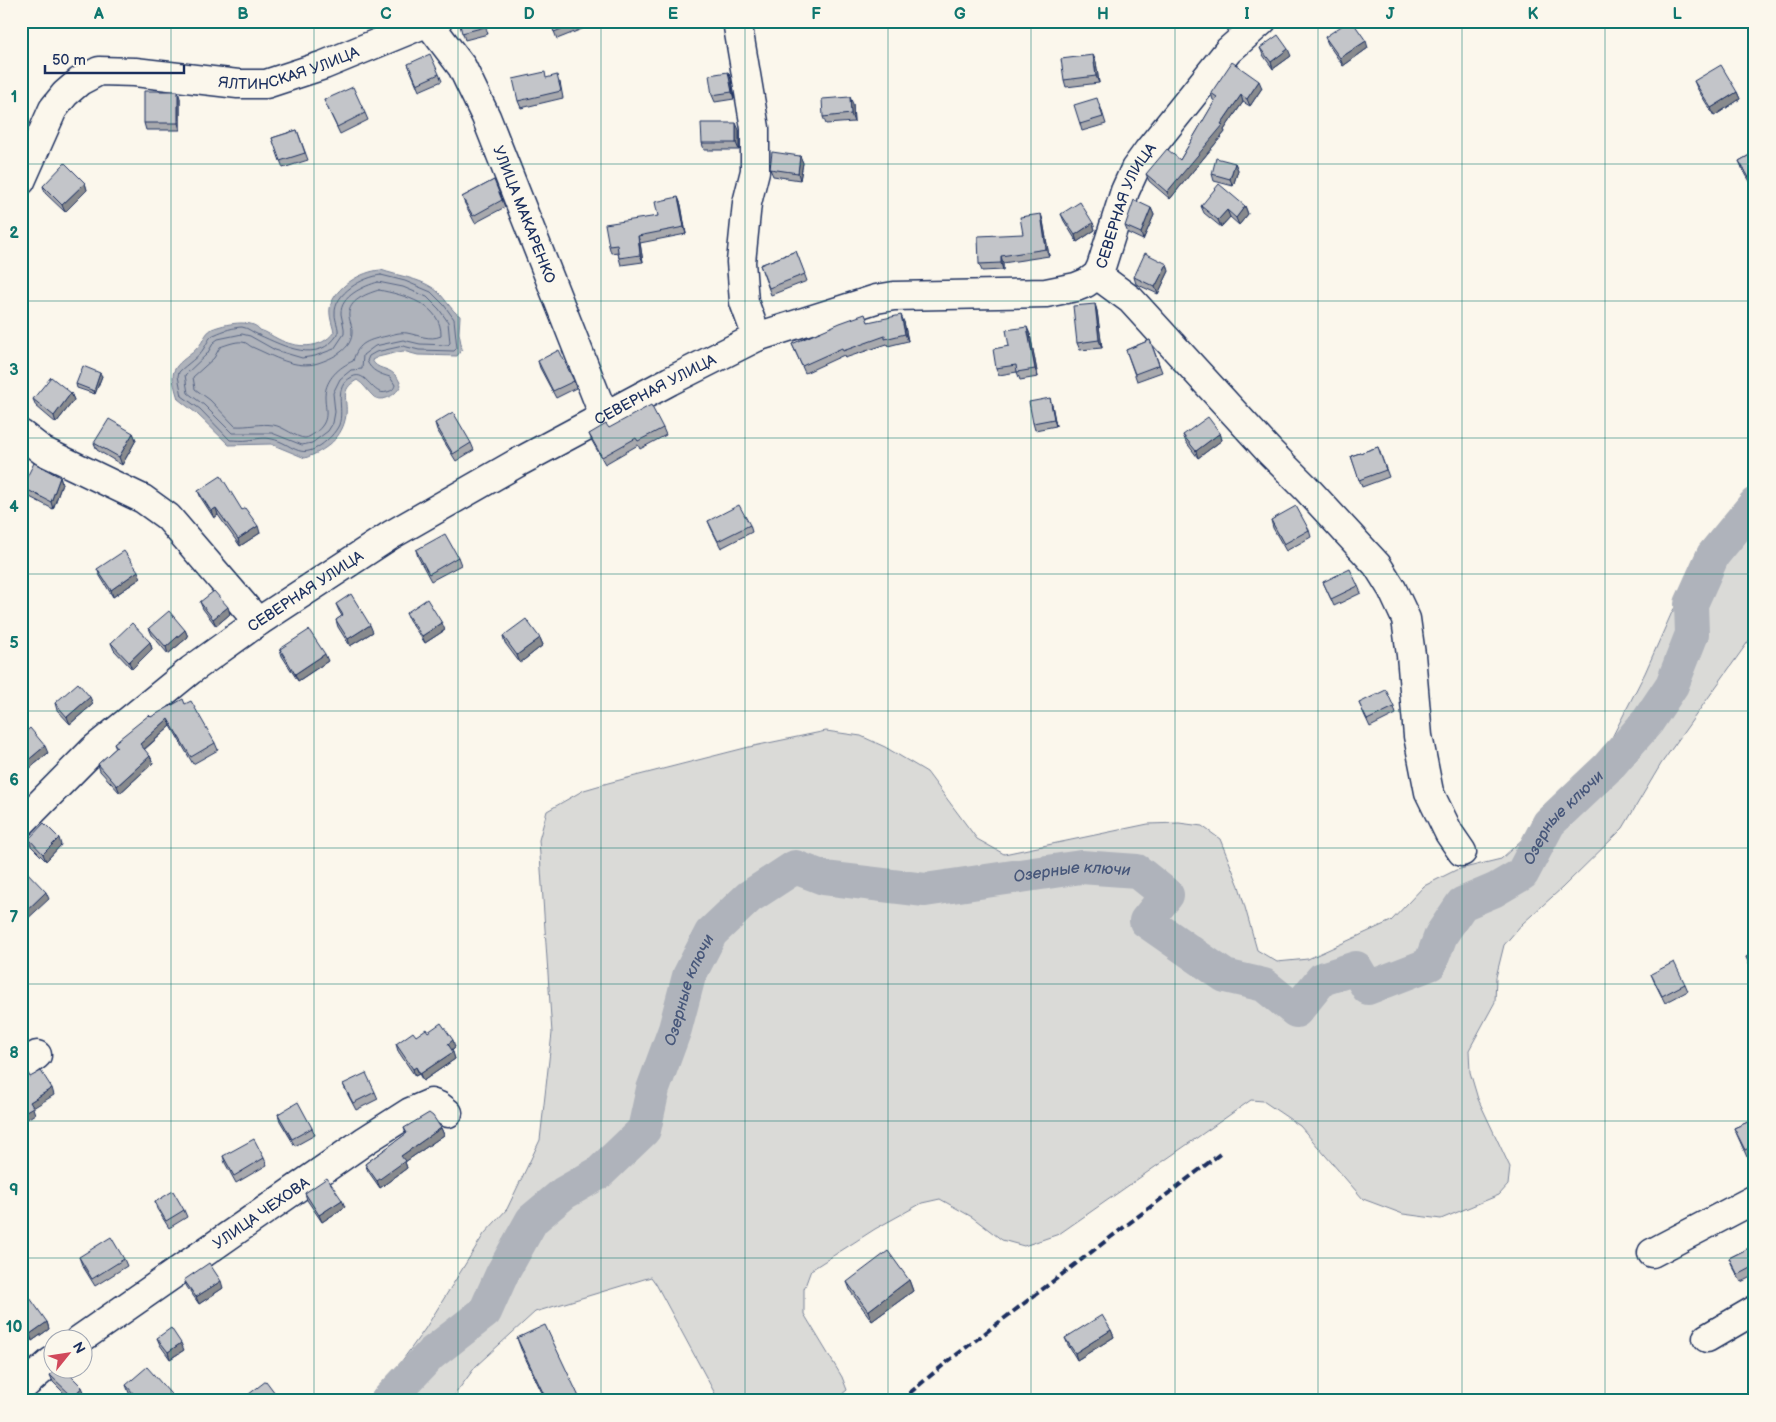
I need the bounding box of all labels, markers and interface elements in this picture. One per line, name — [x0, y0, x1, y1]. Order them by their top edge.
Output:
text: A — [93, 5, 104, 24]
text: B — [237, 5, 249, 24]
text: C — [380, 5, 392, 24]
text: D — [523, 5, 535, 24]
text: E — [668, 5, 678, 24]
text: F — [811, 5, 821, 24]
text: G — [954, 5, 966, 24]
text: H — [1097, 5, 1109, 24]
text: I — [1244, 5, 1250, 24]
text: J — [1386, 5, 1395, 24]
text: K — [1528, 5, 1539, 24]
text: L — [1672, 5, 1682, 24]
scale bar — [45, 42, 184, 74]
street label: ЯЛТИНСКАЯ УЛИЦА — [217, 42, 362, 94]
text: 50 m — [52, 51, 86, 70]
text: 1 — [11, 88, 17, 107]
street label: СЕВЕРНАЯ УЛИЦА — [1092, 138, 1161, 271]
street label: УЛИЦА МАКАРЕНКО — [489, 143, 560, 286]
text: 2 — [9, 224, 19, 243]
street label: СЕВЕРНАЯ УЛИЦА — [591, 349, 720, 429]
text: 3 — [9, 361, 19, 380]
text: 4 — [9, 498, 19, 517]
street label: СЕВЕРНАЯ УЛИЦА — [244, 546, 368, 636]
text: 5 — [9, 634, 19, 653]
water label: Озерные ключи — [1519, 767, 1608, 868]
text: 6 — [9, 771, 19, 790]
water label: Озерные ключи — [1012, 857, 1131, 886]
text: 7 — [10, 908, 19, 927]
water label: Озерные ключи — [660, 931, 718, 1049]
text: 8 — [9, 1044, 19, 1063]
street label: УЛИЦА ЧЕХОВА — [209, 1172, 314, 1253]
text: 9 — [9, 1181, 19, 1200]
text: 10 — [6, 1318, 22, 1337]
north arrow — [42, 1330, 92, 1380]
text: N — [69, 1339, 89, 1357]

